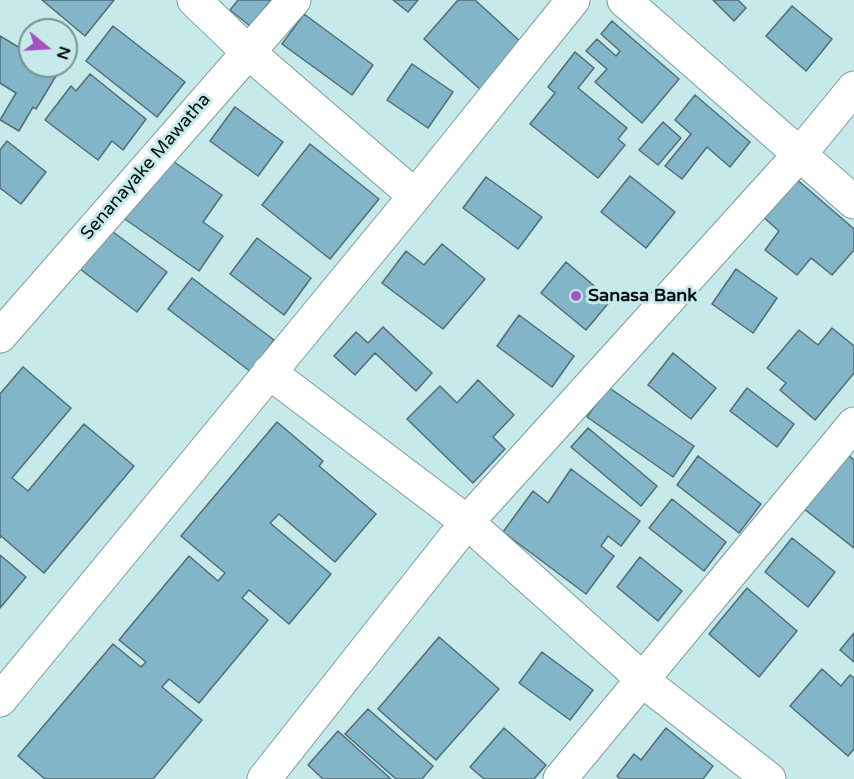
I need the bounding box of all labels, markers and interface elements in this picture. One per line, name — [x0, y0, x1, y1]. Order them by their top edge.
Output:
north arrow — [18, 18, 78, 78]
text: N — [52, 44, 75, 62]
street label: Senanayake Mawatha — [77, 89, 215, 245]
place label: Sanasa Bank — [588, 285, 697, 307]
marker: Sanasa Bank — [569, 289, 583, 303]

